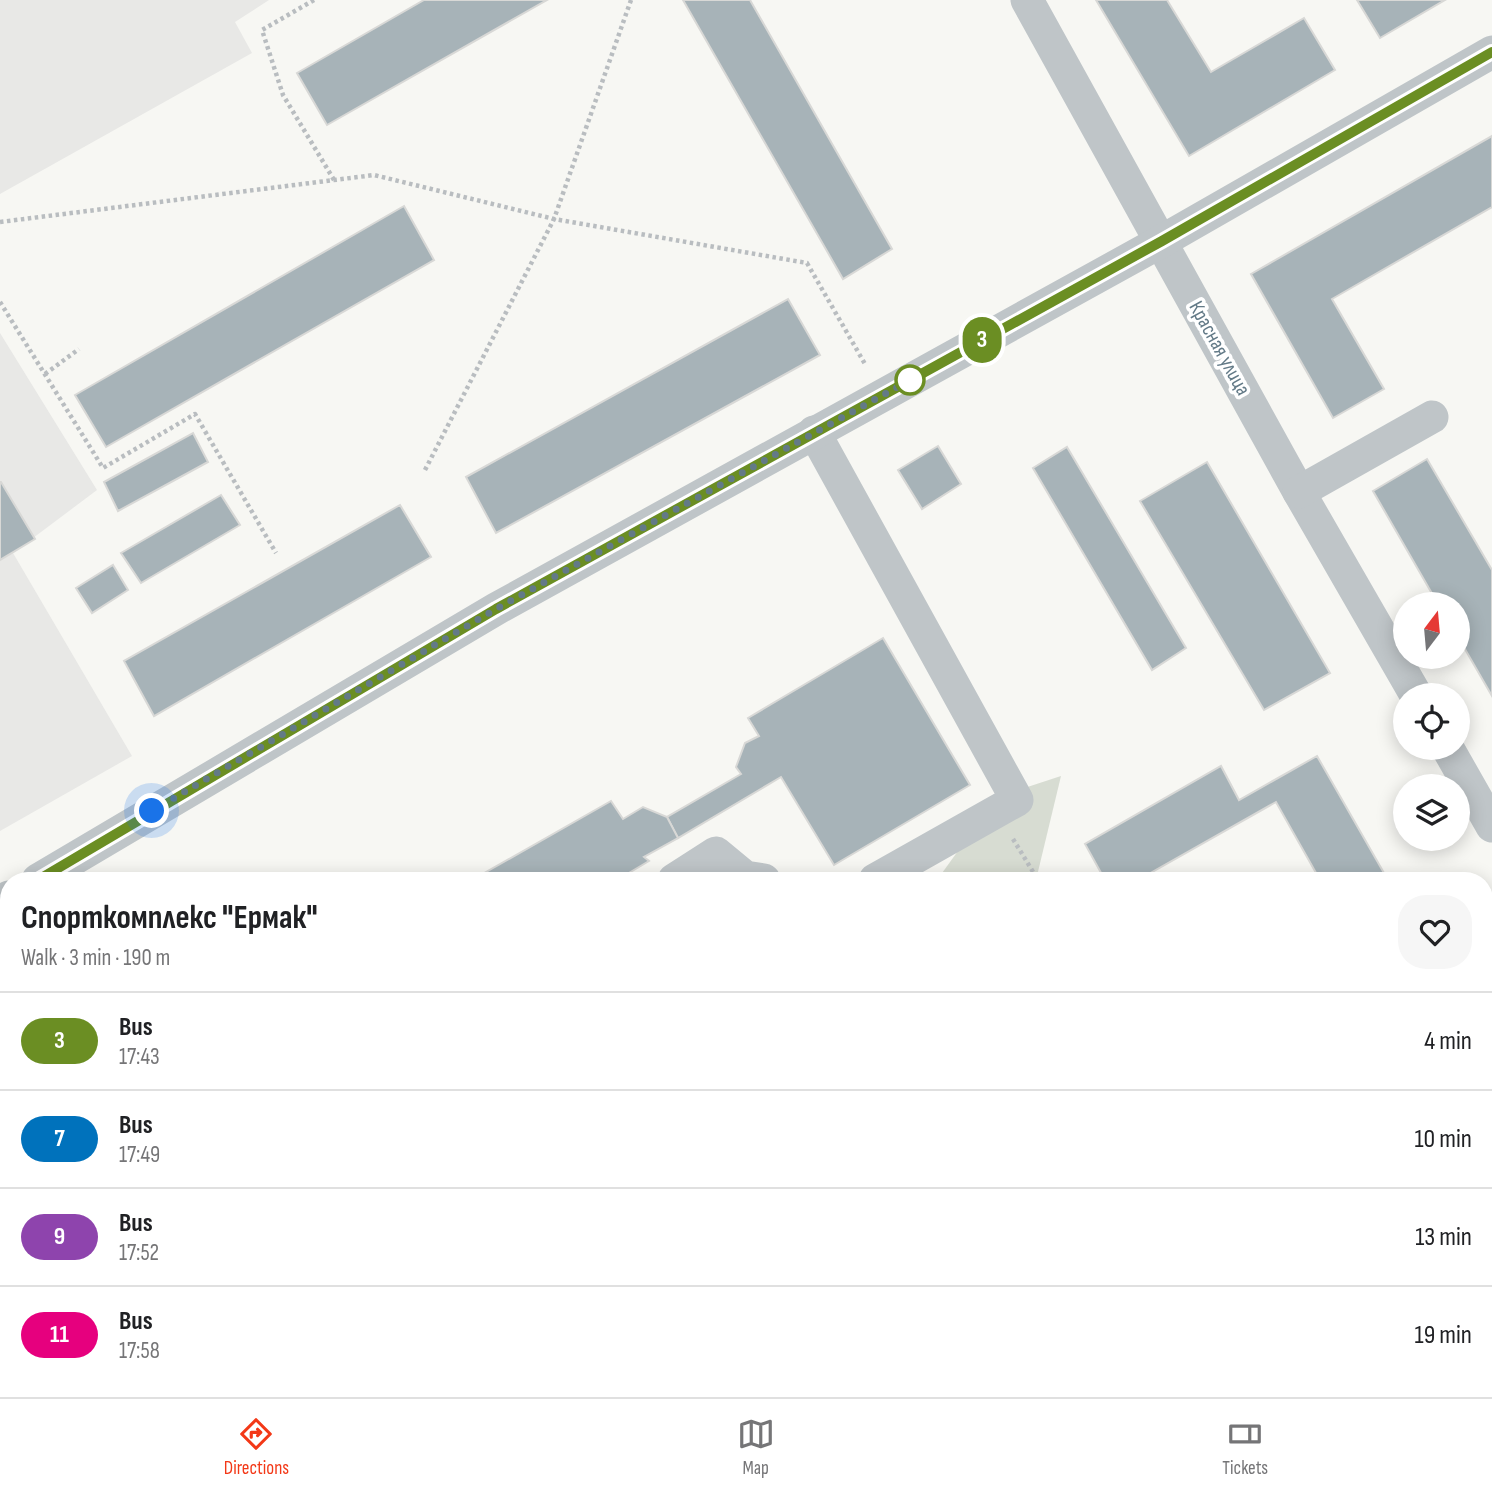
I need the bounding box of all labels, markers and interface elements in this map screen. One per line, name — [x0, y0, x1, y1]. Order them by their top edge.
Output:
street label: Красная улица — [1183, 297, 1256, 400]
line badge: 3 — [959, 317, 1005, 363]
text: 3 — [977, 325, 987, 354]
unlabelled marker — [895, 365, 925, 395]
north arrow — [1393, 592, 1470, 668]
map controls — [1393, 592, 1470, 851]
button: locate — [1393, 683, 1470, 760]
button: layers — [1393, 774, 1470, 851]
your location — [134, 793, 169, 828]
button: heart — [1398, 895, 1472, 969]
text: Спорткомплекс "Ермак" — [21, 898, 318, 938]
text: Walk · 3 min · 190 m — [21, 944, 170, 972]
text: Bus — [119, 1012, 153, 1043]
text: 3 — [54, 1026, 65, 1055]
text: 4 min — [1424, 1026, 1472, 1057]
text: 17:43 — [119, 1043, 160, 1071]
text: Bus — [119, 1110, 153, 1141]
text: 7 — [54, 1124, 65, 1153]
text: 10 min — [1415, 1124, 1472, 1155]
text: 17:49 — [119, 1141, 160, 1169]
text: Bus — [119, 1208, 153, 1239]
text: 9 — [54, 1222, 65, 1251]
text: 13 min — [1415, 1222, 1472, 1253]
text: 17:52 — [119, 1239, 159, 1267]
text: Bus — [119, 1306, 153, 1337]
text: 11 — [50, 1320, 69, 1349]
text: 19 min — [1415, 1320, 1472, 1351]
text: 17:58 — [119, 1337, 160, 1365]
tab: Directions — [224, 1415, 289, 1480]
tab: Map — [737, 1415, 775, 1480]
tab: Tickets — [1222, 1415, 1268, 1480]

